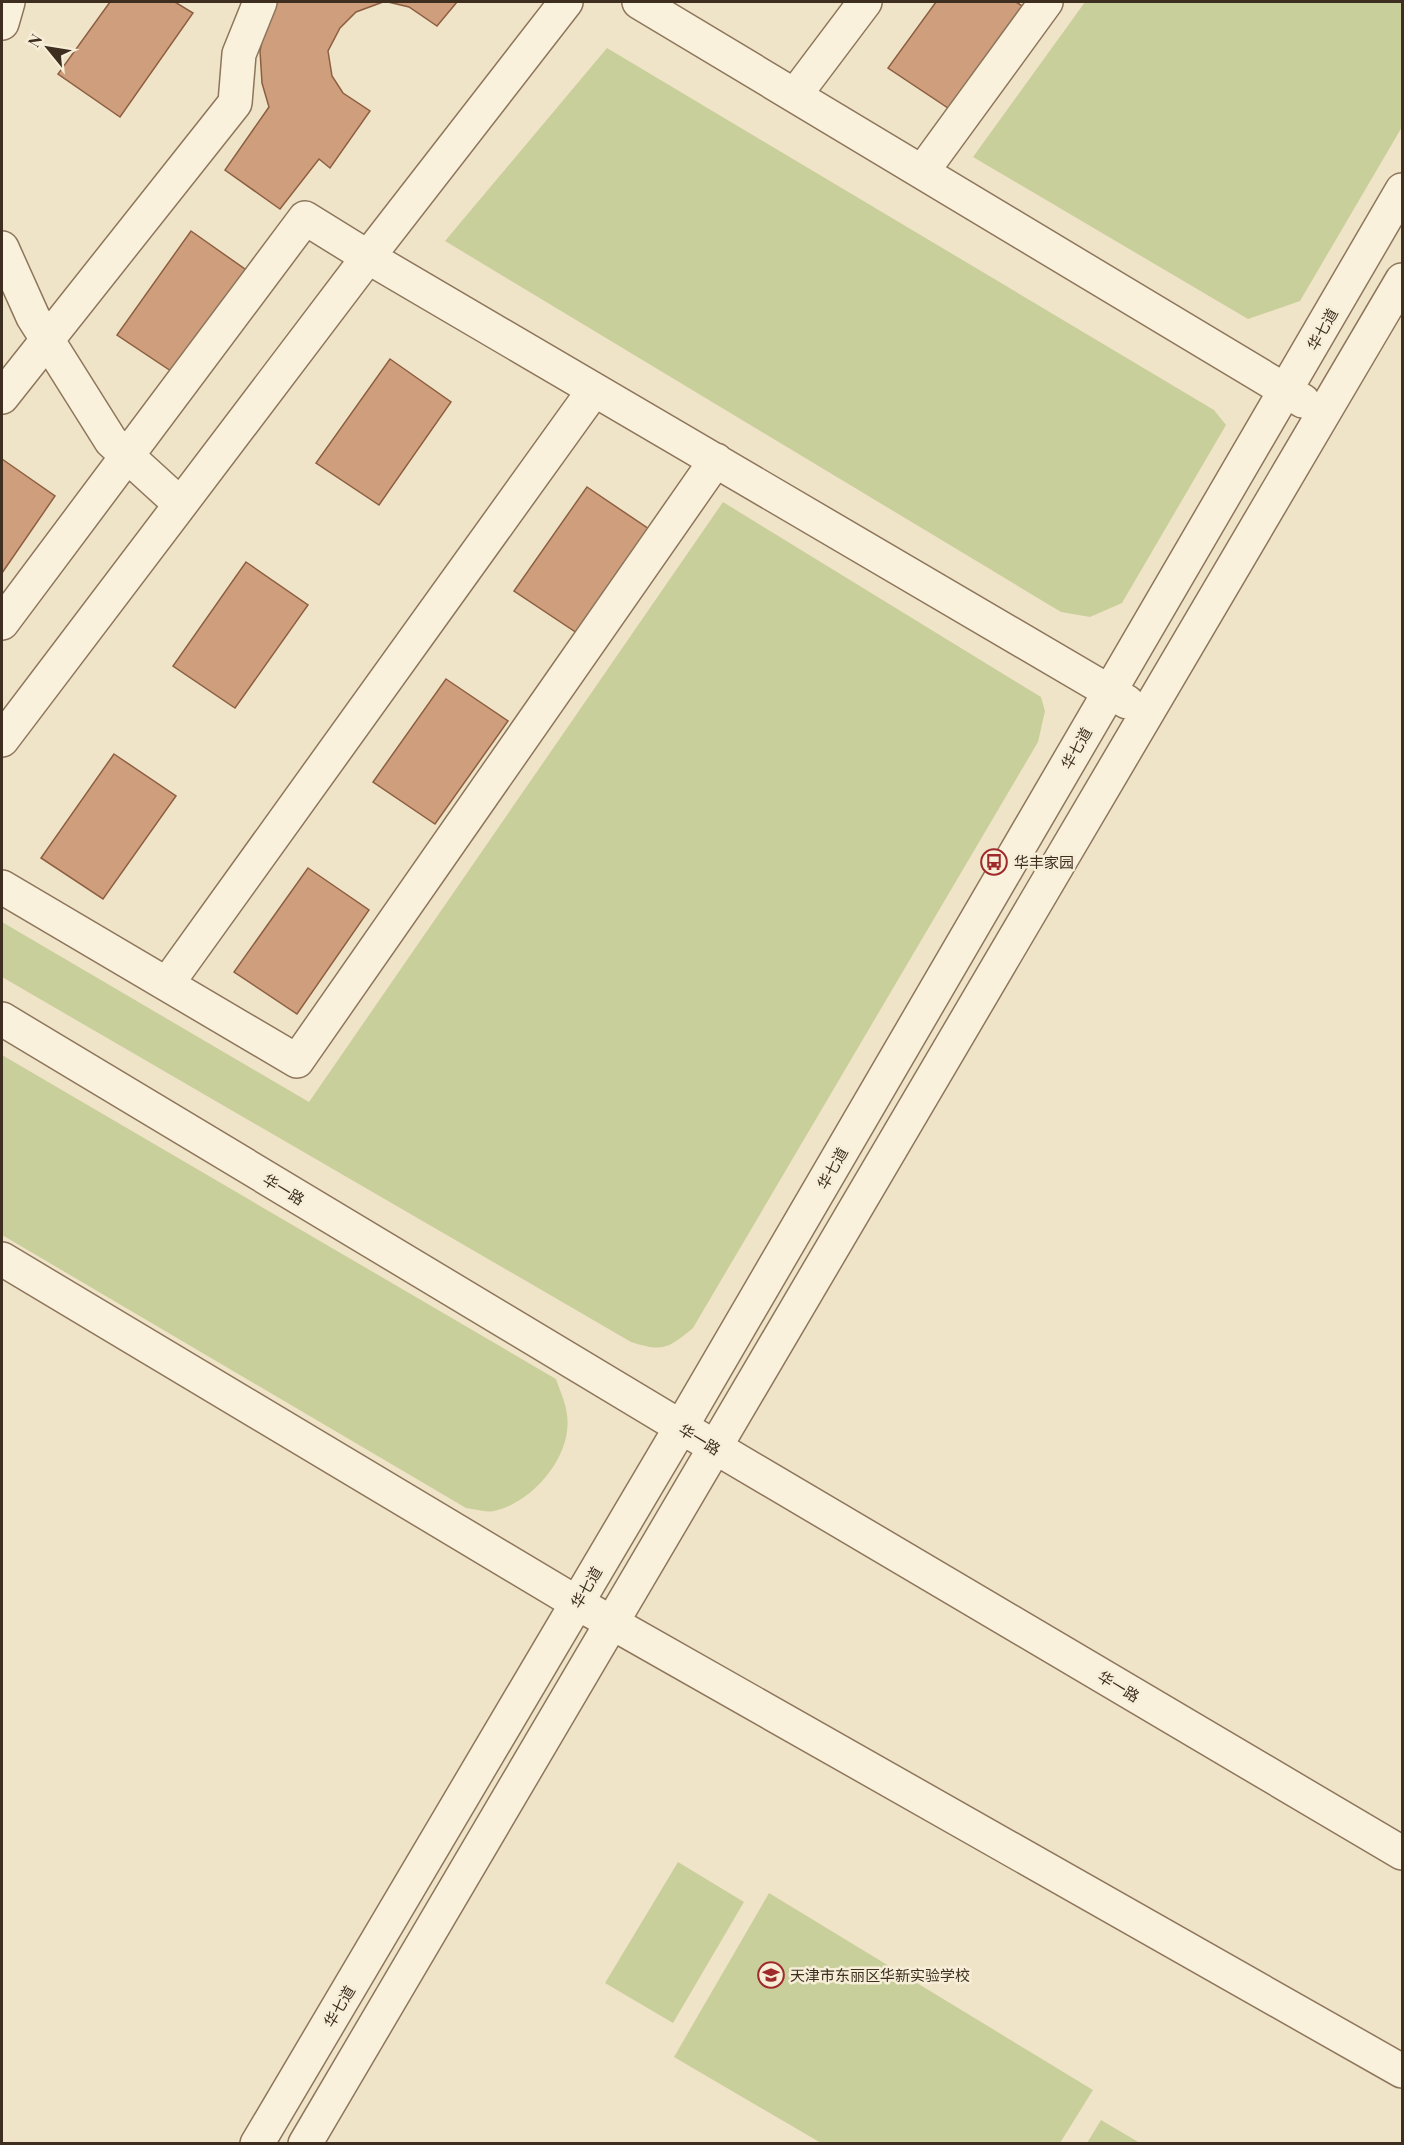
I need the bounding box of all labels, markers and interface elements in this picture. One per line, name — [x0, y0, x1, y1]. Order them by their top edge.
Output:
north arrow — [18, 18, 78, 78]
text: N — [23, 30, 47, 51]
street label: 华七道 — [1302, 305, 1342, 353]
street label: 华七道 — [1056, 724, 1096, 772]
bus stop icon: 华丰家园 — [979, 847, 1009, 877]
place label: 华丰家园 — [1014, 852, 1074, 872]
street label: 华七道 — [812, 1144, 852, 1192]
street label: 华一路 — [260, 1169, 308, 1209]
street label: 华一路 — [676, 1419, 724, 1459]
street label: 华七道 — [566, 1563, 606, 1611]
street label: 华一路 — [1095, 1666, 1143, 1706]
school or university icon: 天津市东丽区华新实验学校 — [756, 1960, 786, 1990]
place label: 天津市东丽区华新实验学校 — [790, 1965, 970, 1985]
street label: 华七道 — [319, 1982, 359, 2030]

